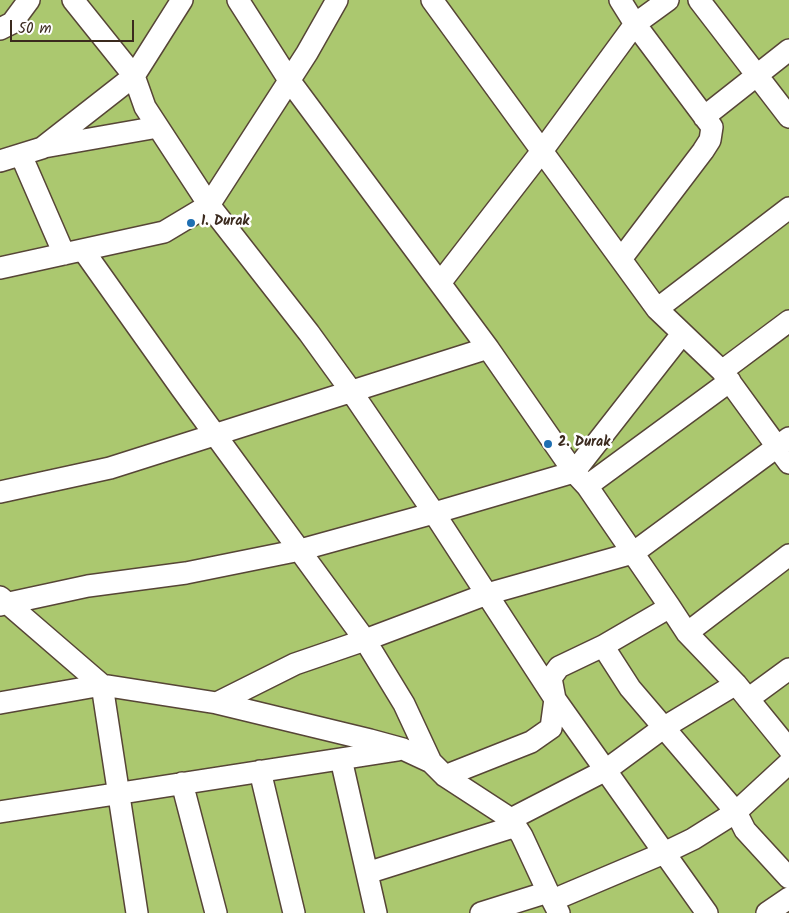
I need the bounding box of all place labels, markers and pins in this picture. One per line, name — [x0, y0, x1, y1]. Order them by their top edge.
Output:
place label: 1. Durak — [201, 215, 249, 231]
marker: 1. Durak — [185, 217, 197, 229]
place label: 2. Durak — [558, 436, 610, 452]
marker: 2. Durak — [542, 438, 554, 450]

